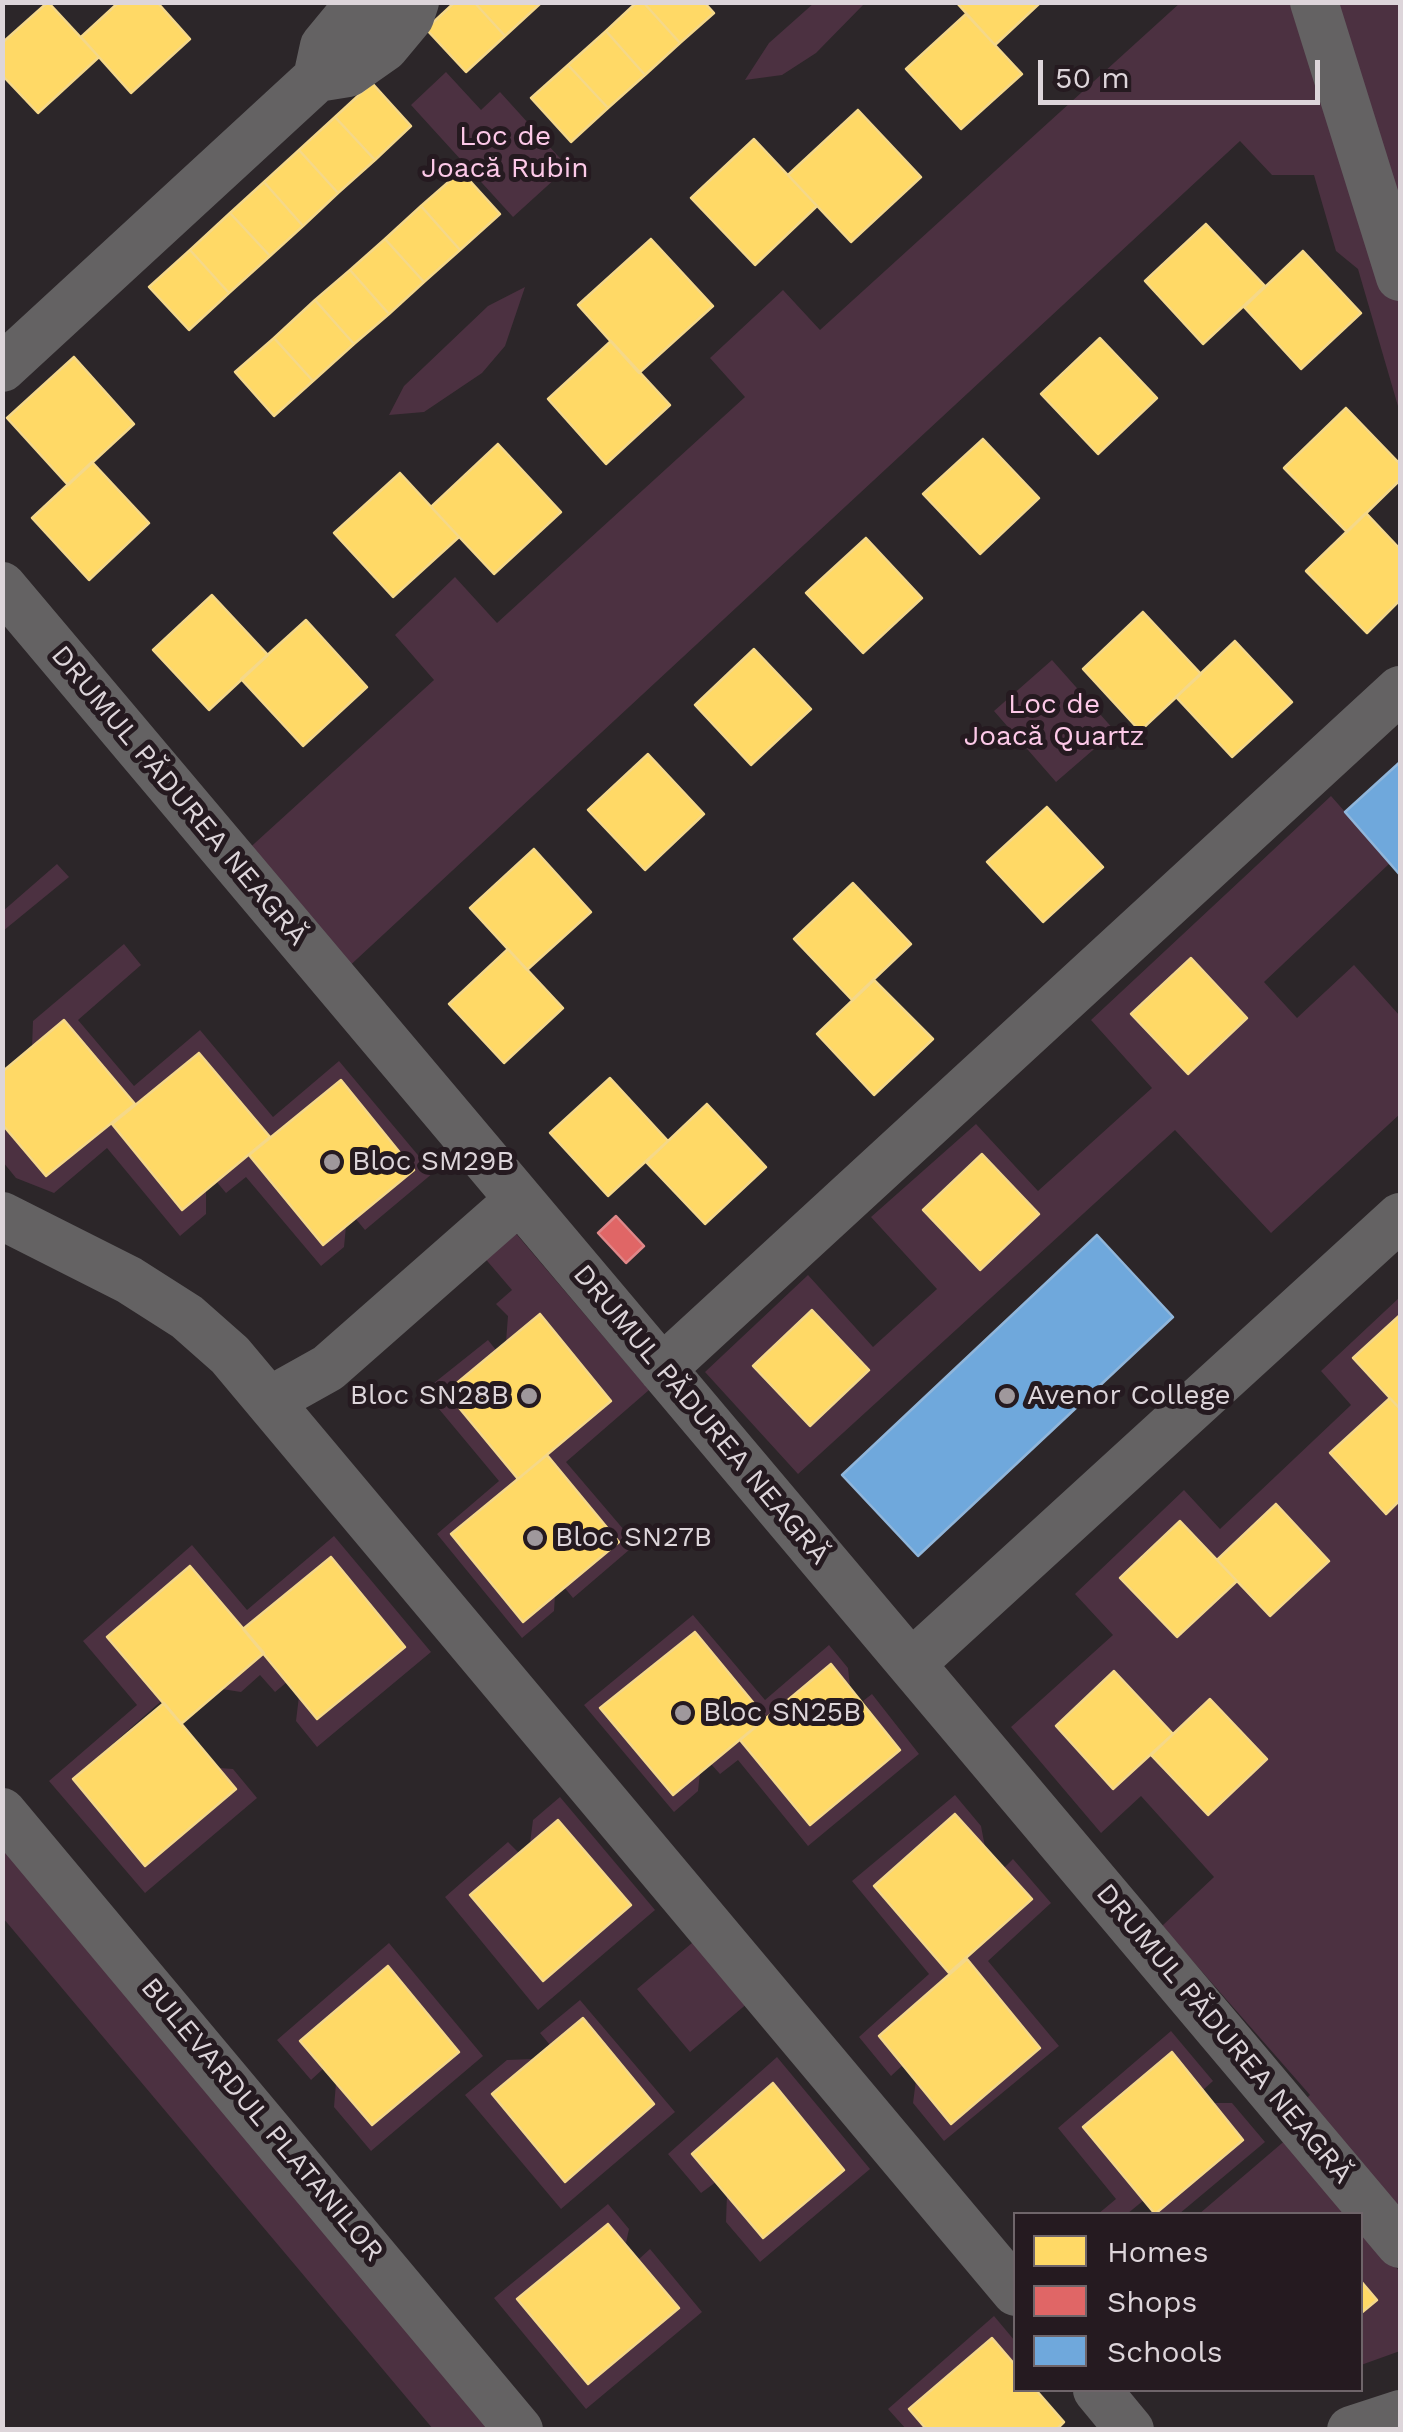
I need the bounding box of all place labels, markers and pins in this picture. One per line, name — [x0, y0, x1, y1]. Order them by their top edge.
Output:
place label: Bloc SM29B — [352, 1145, 515, 1179]
marker: Bloc SM29B — [321, 1151, 343, 1173]
place label: Bloc SN28B — [350, 1379, 509, 1413]
place label: Avenor College — [1027, 1379, 1231, 1413]
marker: Bloc SN28B — [518, 1385, 540, 1407]
marker: Avenor College — [996, 1385, 1018, 1407]
place label: Bloc SN27B — [555, 1521, 712, 1555]
marker: Bloc SN27B — [524, 1527, 546, 1549]
place label: Bloc SN25B — [703, 1696, 861, 1730]
marker: Bloc SN25B — [672, 1702, 694, 1724]

